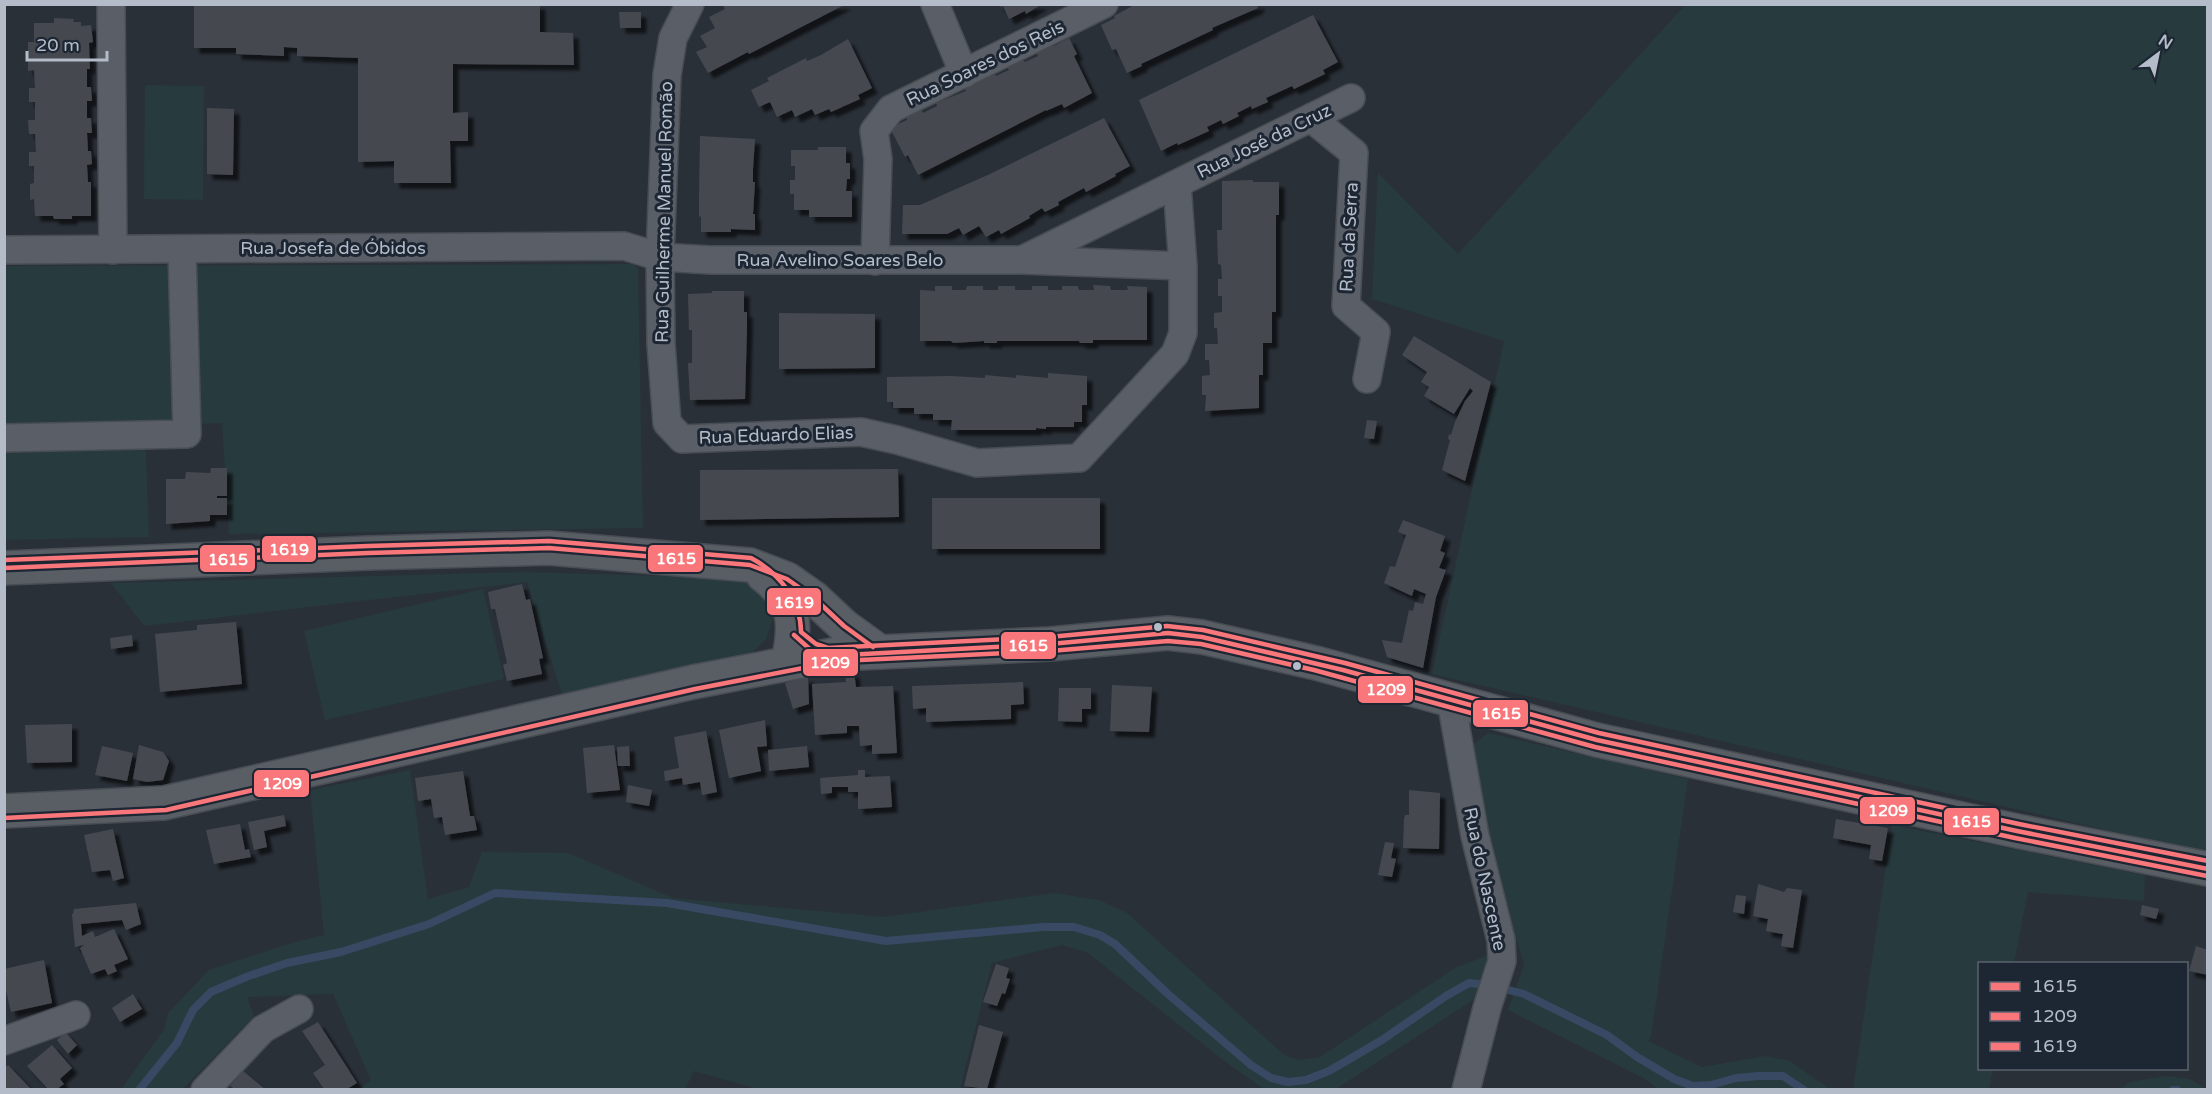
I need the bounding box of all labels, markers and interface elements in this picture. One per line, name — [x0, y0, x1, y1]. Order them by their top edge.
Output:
street label: Rua Soares dos Reis — [903, 15, 1067, 111]
scale bar — [27, 24, 106, 62]
north arrow — [2128, 24, 2188, 84]
text: N — [2155, 30, 2176, 54]
text: 20 m — [36, 34, 80, 56]
street label: Rua Guilherme Manuel Romão — [651, 81, 677, 343]
street label: Rua José da Cruz — [1193, 99, 1335, 183]
street label: Rua da Serra — [1335, 182, 1363, 292]
street label: Rua Josefa de Óbidos — [240, 237, 426, 259]
street label: Rua Avelino Soares Belo — [737, 249, 943, 271]
street label: Rua Eduardo Elias — [698, 421, 854, 449]
line badge: 1619 — [261, 535, 317, 563]
text: 1619 — [269, 540, 309, 560]
line badge: 1615 — [199, 544, 256, 573]
line badge: 1615 — [647, 544, 704, 573]
text: 1615 — [656, 549, 696, 569]
text: 1615 — [208, 550, 248, 570]
line badge: 1619 — [766, 587, 822, 616]
text: 1619 — [774, 593, 814, 613]
unlabelled marker — [1152, 621, 1164, 633]
line badge: 1615 — [1000, 631, 1057, 660]
text: 1615 — [1008, 636, 1048, 656]
line badge: 1209 — [802, 648, 859, 677]
text: 1209 — [810, 653, 850, 673]
unlabelled marker — [1291, 660, 1303, 672]
line badge: 1209 — [1357, 675, 1414, 704]
text: 1209 — [1366, 680, 1406, 700]
line badge: 1615 — [1472, 699, 1529, 728]
text: 1615 — [1481, 704, 1521, 724]
line badge: 1209 — [253, 769, 310, 798]
text: 1209 — [262, 774, 302, 794]
line badge: 1209 — [1859, 796, 1916, 825]
text: 1209 — [1868, 801, 1908, 821]
street label: Rua do Nascente — [1459, 805, 1511, 953]
line badge: 1615 — [1943, 807, 2000, 836]
text: 1615 — [1951, 812, 1991, 832]
legend — [1978, 962, 2188, 1070]
text: 1615 — [2032, 975, 2077, 997]
text: 1209 — [2032, 1005, 2077, 1027]
text: 1619 — [2032, 1035, 2077, 1057]

